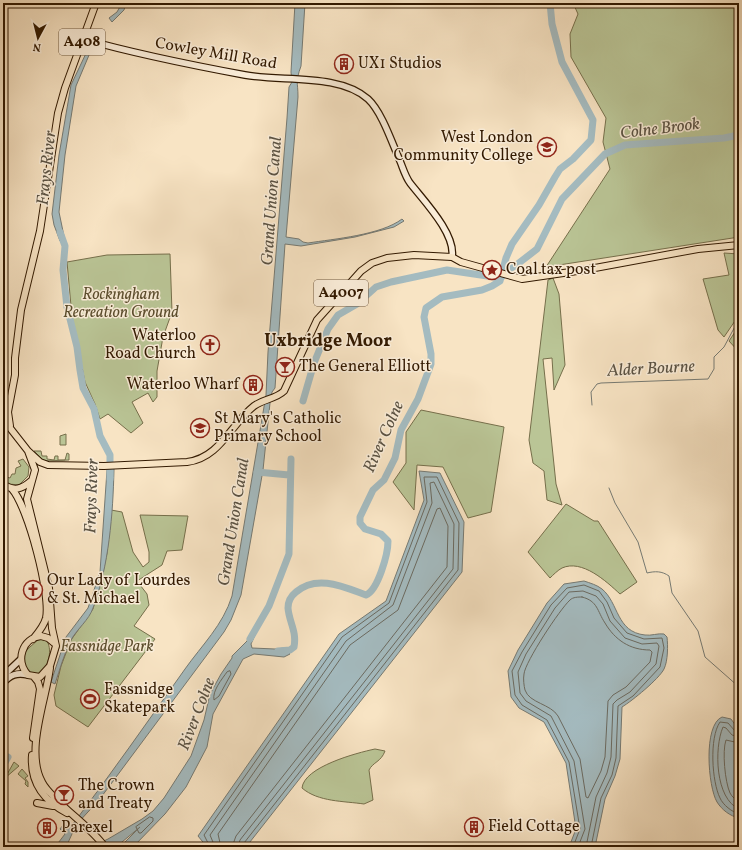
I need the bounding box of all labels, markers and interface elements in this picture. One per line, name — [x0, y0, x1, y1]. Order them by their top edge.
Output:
north arrow — [18, 18, 58, 58]
road number: A408 — [59, 29, 105, 55]
street label: Cowley Mill Road — [153, 32, 279, 76]
text: N — [32, 39, 42, 54]
building icon: UX1 Studios — [333, 53, 355, 75]
place label: UX1 Studios — [358, 53, 442, 75]
water label: Colne Brook — [619, 113, 701, 145]
place label: West London Community College — [394, 127, 533, 167]
water label: Frays River — [32, 129, 62, 206]
water label: Grand Union Canal — [256, 136, 288, 266]
school or university icon: West London Community College — [536, 136, 558, 158]
place icon: Coal tax post — [481, 259, 503, 281]
place label: Coal tax post — [506, 259, 596, 281]
road number: A4007 — [314, 280, 368, 306]
park label: Rockingham Recreation Ground — [63, 284, 179, 324]
place label: Waterloo Road Church — [105, 325, 196, 365]
district label: Uxbridge Moor — [264, 329, 392, 354]
church icon: Waterloo Road Church — [199, 334, 221, 356]
water label: Alder Bourne — [606, 355, 696, 383]
bar icon: The General Elliott — [274, 356, 296, 378]
place label: The General Elliott — [299, 356, 431, 378]
place label: Waterloo Wharf — [127, 374, 241, 396]
building icon: Waterloo Wharf — [242, 374, 264, 396]
water label: River Colne — [358, 397, 410, 476]
place label: St Mary's Catholic Primary School — [214, 408, 342, 448]
school or university icon: St Mary's Catholic Primary School — [189, 417, 211, 439]
water label: Grand Union Canal — [213, 456, 255, 588]
water label: Frays River — [79, 458, 105, 534]
place label: Our Lady of Lourdes & St. Michael — [47, 570, 191, 610]
church icon: Our Lady of Lourdes & St. Michael — [22, 579, 44, 601]
park label: Fassnidge Park — [60, 636, 154, 658]
water label: River Colne — [173, 674, 222, 754]
place label: Fassnidge Skatepark — [104, 679, 175, 719]
sports icon: Fassnidge Skatepark — [79, 688, 101, 710]
place label: The Crown and Treaty — [78, 775, 155, 815]
bar icon: The Crown and Treaty — [53, 784, 75, 806]
building icon: Field Cottage — [463, 816, 485, 838]
place label: Field Cottage — [488, 816, 580, 838]
building icon: Parexel — [36, 817, 58, 839]
place label: Parexel — [61, 817, 113, 839]

